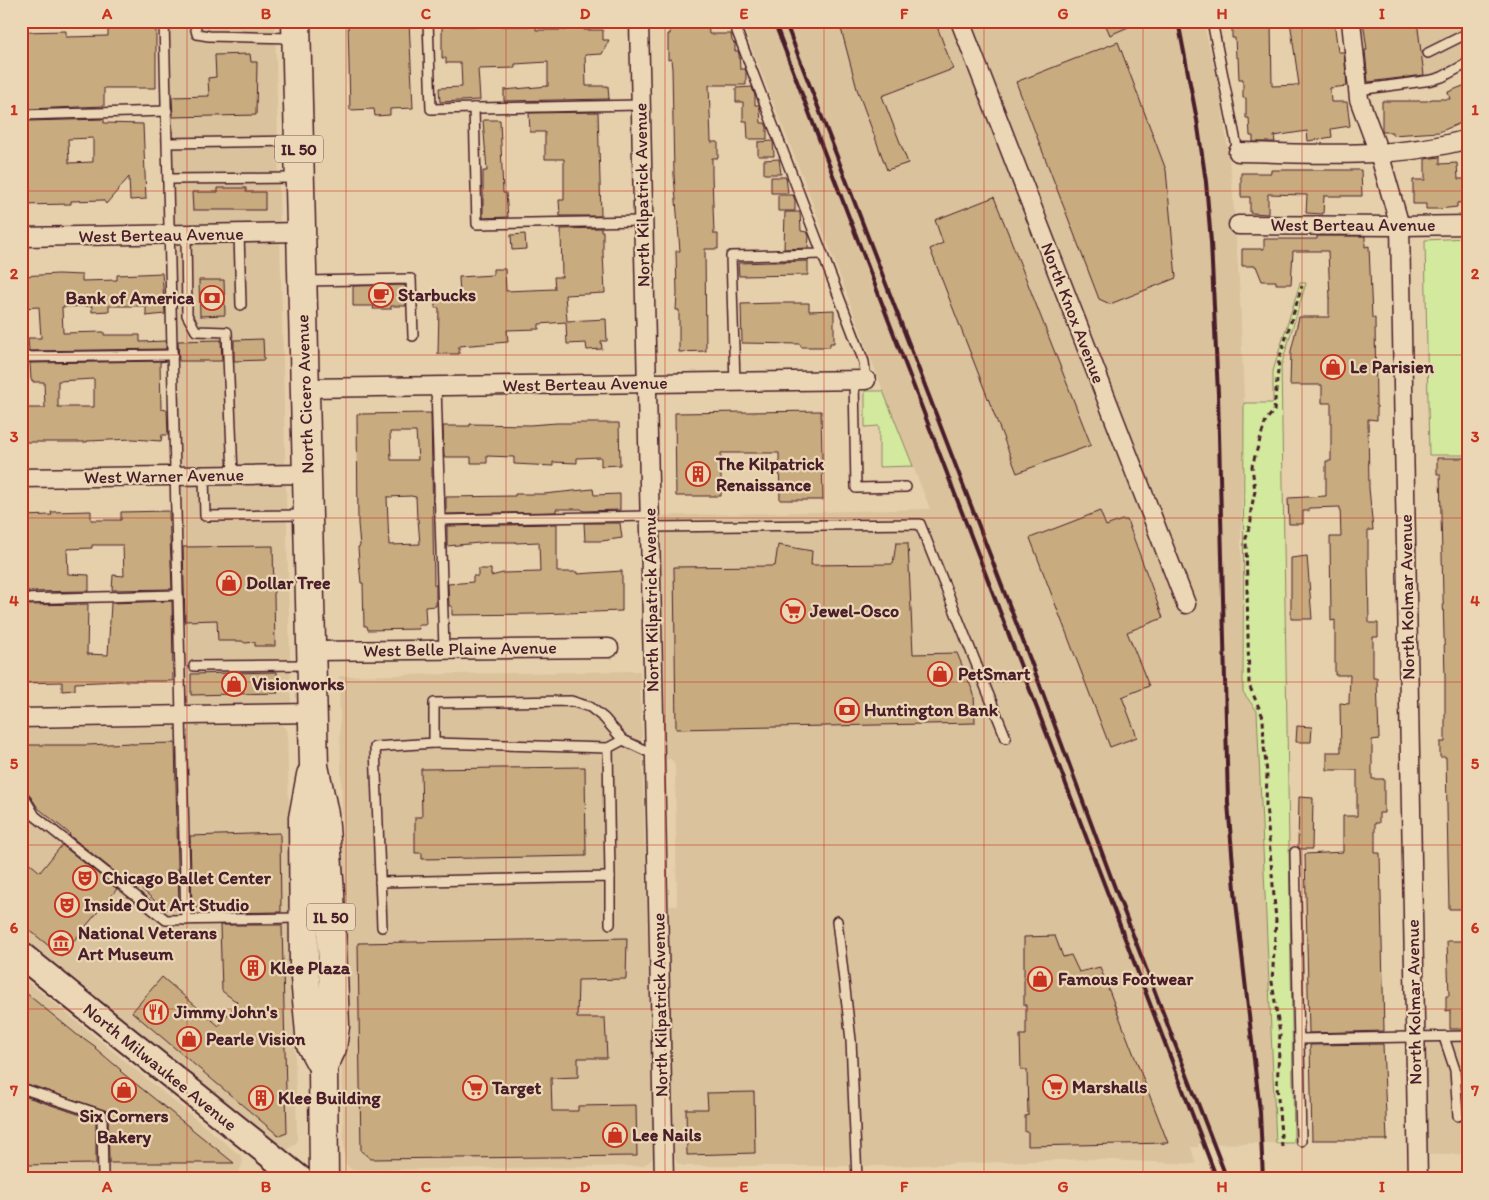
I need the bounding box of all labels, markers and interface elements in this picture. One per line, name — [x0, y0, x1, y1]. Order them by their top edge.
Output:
text: A — [101, 4, 113, 23]
text: B — [261, 4, 272, 23]
text: C — [421, 4, 432, 23]
text: D — [580, 4, 591, 23]
text: E — [740, 4, 749, 23]
text: F — [900, 4, 909, 23]
text: G — [1057, 4, 1069, 23]
text: H — [1216, 4, 1228, 23]
text: I — [1379, 4, 1385, 23]
text: 1 — [10, 100, 18, 119]
text: 1 — [1471, 100, 1479, 119]
street label: North Kilpatrick Avenue — [629, 103, 655, 287]
road number: IL 50 — [275, 136, 323, 162]
street label: West Berteau Avenue — [1270, 214, 1436, 236]
street label: West Berteau Avenue — [78, 223, 244, 247]
street label: North Knox Avenue — [1036, 239, 1110, 387]
text: 2 — [10, 264, 19, 283]
text: 2 — [1471, 264, 1480, 283]
cafe icon: Starbucks — [368, 282, 394, 308]
place label: Starbucks — [398, 284, 476, 306]
bank icon: Bank of America — [199, 285, 225, 311]
place label: Bank of America — [66, 287, 194, 309]
street label: North Cicero Avenue — [291, 314, 319, 474]
shop icon: Le Parisien — [1320, 354, 1346, 380]
place label: Le Parisien — [1350, 356, 1435, 378]
street label: West Berteau Avenue — [502, 372, 668, 396]
text: 3 — [10, 427, 19, 446]
text: 3 — [1471, 427, 1480, 446]
place label: The Kilpatrick Renaissance — [715, 453, 825, 496]
building icon: The Kilpatrick Renaissance — [685, 461, 711, 487]
street label: West Warner Avenue — [84, 464, 244, 488]
street label: North Kilpatrick Avenue — [638, 508, 664, 692]
street label: North Kolmar Avenue — [1395, 514, 1419, 680]
shop icon: Dollar Tree — [216, 570, 242, 596]
place label: Dollar Tree — [246, 572, 331, 594]
text: 4 — [9, 591, 19, 610]
text: 4 — [1470, 591, 1480, 610]
supermarket icon: Jewel-Osco — [780, 598, 806, 624]
place label: Jewel-Osco — [809, 600, 899, 622]
street label: West Belle Plaine Avenue — [363, 636, 557, 662]
shop icon: PetSmart — [927, 661, 953, 687]
place label: PetSmart — [958, 663, 1031, 685]
shop icon: Visionworks — [221, 671, 247, 697]
place label: Visionworks — [252, 673, 344, 695]
bank icon: Huntington Bank — [834, 697, 860, 723]
place label: Huntington Bank — [864, 699, 999, 721]
text: 5 — [10, 754, 19, 773]
text: 5 — [1471, 754, 1480, 773]
theatre icon: Chicago Ballet Center — [72, 865, 98, 891]
place label: Chicago Ballet Center — [102, 867, 272, 889]
theatre icon: Inside Out Art Studio — [54, 892, 80, 918]
place label: Inside Out Art Studio — [84, 894, 249, 916]
road number: IL 50 — [307, 904, 355, 930]
street label: North Kilpatrick Avenue — [647, 913, 673, 1097]
text: 6 — [10, 918, 19, 937]
text: 6 — [1471, 918, 1480, 937]
street label: North Kolmar Avenue — [1402, 919, 1426, 1085]
place label: National Veterans Art Museum — [77, 922, 217, 965]
museum icon: National Veterans Art Museum — [48, 930, 74, 956]
building icon: Klee Plaza — [240, 955, 266, 981]
place label: Klee Plaza — [270, 957, 351, 979]
shop icon: Famous Footwear — [1027, 966, 1053, 992]
place label: Famous Footwear — [1058, 968, 1194, 990]
street label: North Milwaukee Avenue — [79, 998, 241, 1136]
restaurant icon: Jimmy John's — [143, 999, 169, 1025]
place label: Jimmy John's — [173, 1001, 278, 1023]
shop icon: Pearle Vision — [176, 1026, 202, 1052]
place label: Pearle Vision — [206, 1028, 306, 1050]
supermarket icon: Marshalls — [1042, 1074, 1068, 1100]
supermarket icon: Target — [462, 1075, 488, 1101]
place label: Marshalls — [1072, 1076, 1147, 1098]
shop icon: Six Corners Bakery — [111, 1077, 137, 1103]
place label: Target — [491, 1077, 542, 1099]
text: 7 — [9, 1081, 18, 1100]
text: 7 — [1470, 1081, 1479, 1100]
building icon: Klee Building — [248, 1085, 274, 1111]
place label: Klee Building — [278, 1087, 381, 1109]
place label: Six Corners Bakery — [79, 1105, 169, 1148]
shop icon: Lee Nails — [602, 1122, 628, 1148]
place label: Lee Nails — [632, 1124, 701, 1146]
text: A — [101, 1177, 113, 1196]
text: B — [261, 1177, 272, 1196]
text: C — [421, 1177, 432, 1196]
text: D — [580, 1177, 591, 1196]
text: E — [740, 1177, 749, 1196]
text: F — [900, 1177, 909, 1196]
text: G — [1057, 1177, 1069, 1196]
text: H — [1216, 1177, 1228, 1196]
text: I — [1379, 1177, 1385, 1196]

